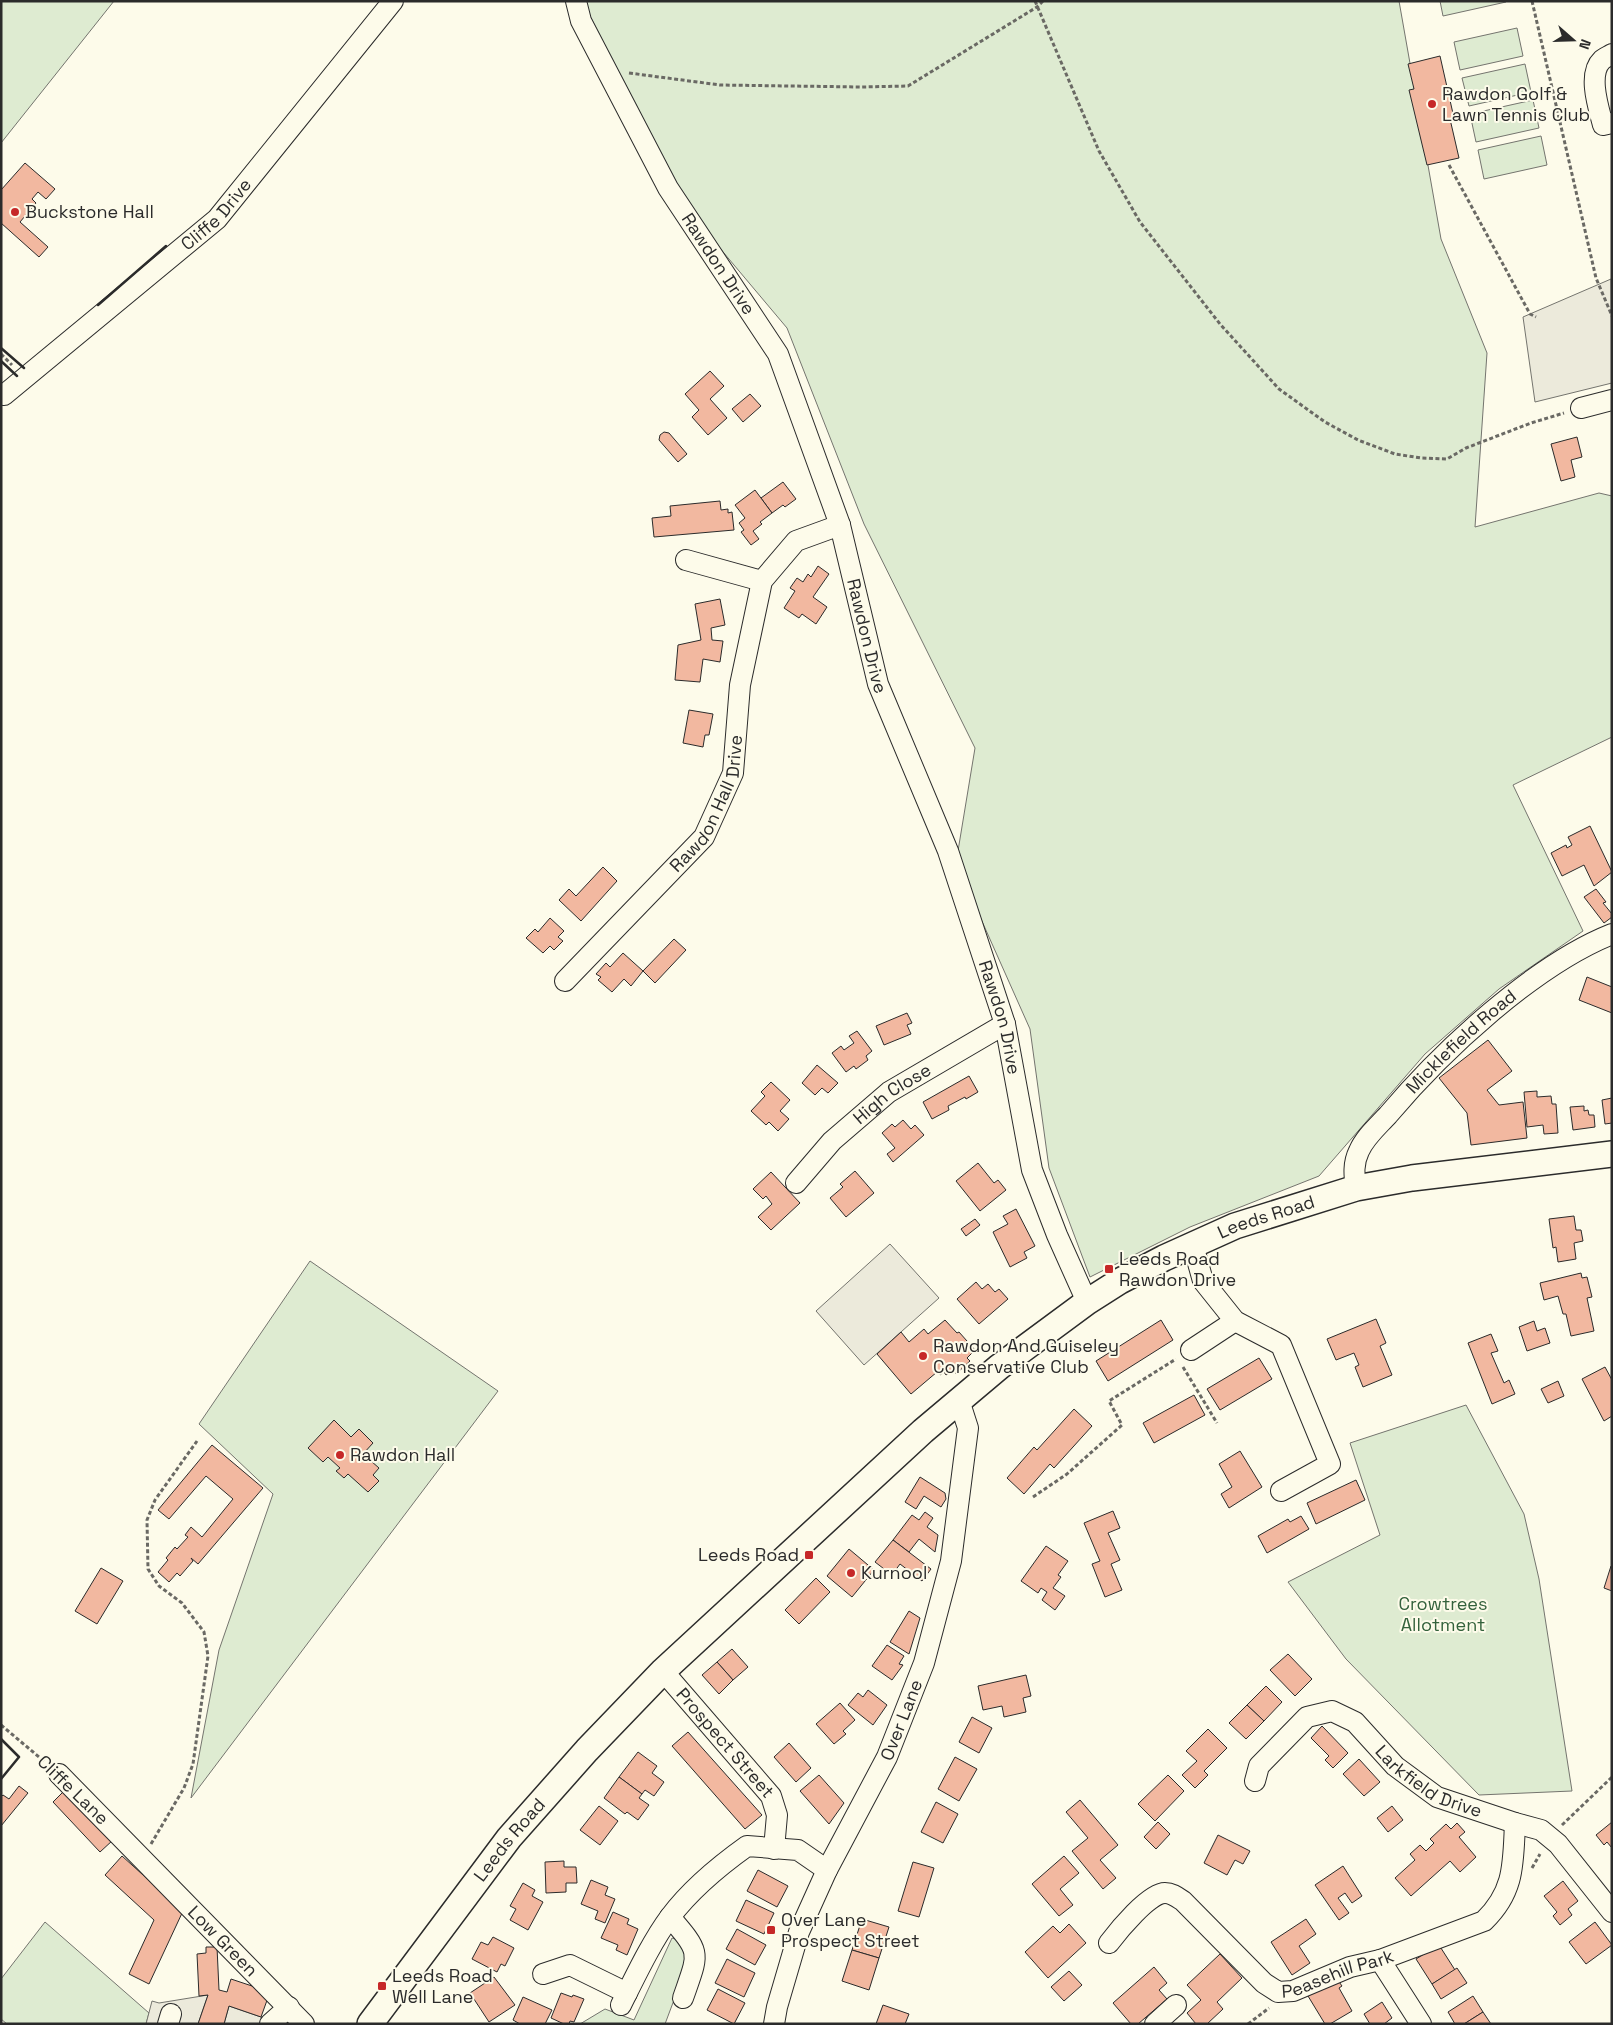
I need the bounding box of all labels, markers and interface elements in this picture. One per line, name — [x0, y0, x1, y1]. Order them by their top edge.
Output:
north arrow — [1548, 15, 1598, 65]
text: N — [1575, 37, 1595, 52]
place label: Rawdon Golf & Lawn Tennis Club — [1442, 82, 1590, 126]
marker: Rawdon Golf & Lawn Tennis Club — [1426, 98, 1438, 110]
street label: Cliffe Drive — [176, 174, 256, 255]
place label: Buckstone Hall — [25, 200, 154, 223]
marker: Buckstone Hall — [9, 206, 21, 218]
street label: Rawdon Drive — [677, 208, 761, 319]
street label: Rawdon Drive — [842, 576, 893, 697]
street label: Rawdon Hall Drive — [664, 734, 747, 877]
street label: Rawdon Drive — [974, 957, 1026, 1076]
street label: Micklefield Road — [1401, 984, 1521, 1098]
street label: High Close — [848, 1058, 935, 1129]
street label: Leeds Road — [1214, 1190, 1317, 1243]
place label: Leeds Road Rawdon Drive — [1119, 1247, 1236, 1291]
marker: Leeds Road Rawdon Drive — [1103, 1263, 1115, 1275]
place label: Rawdon And Guiseley Conservative Club — [933, 1334, 1119, 1378]
marker: Rawdon And Guiseley Conservative Club — [917, 1350, 929, 1362]
place label: Rawdon Hall — [350, 1443, 455, 1466]
marker: Rawdon Hall — [334, 1449, 346, 1461]
place label: Leeds Road — [698, 1543, 799, 1566]
marker: Leeds Road — [803, 1549, 815, 1561]
place label: Kurnool — [861, 1561, 927, 1584]
marker: Kurnool — [845, 1567, 857, 1579]
park label: Crowtrees Allotment — [1399, 1592, 1487, 1636]
street label: Over Lane — [875, 1676, 927, 1764]
street label: Prospect Street — [671, 1683, 779, 1802]
street label: Larkfield Drive — [1370, 1740, 1485, 1822]
street label: Cliffe Lane — [33, 1750, 114, 1829]
street label: Leeds Road — [468, 1793, 550, 1886]
street label: Low Green — [183, 1900, 263, 1981]
place label: Over Lane Prospect Street — [781, 1908, 919, 1952]
marker: Over Lane Prospect Street — [765, 1924, 777, 1936]
street label: Peasehill Park — [1281, 1944, 1397, 2003]
place label: Leeds Road Well Lane — [392, 1964, 493, 2008]
marker: Leeds Road Well Lane — [376, 1980, 388, 1992]

